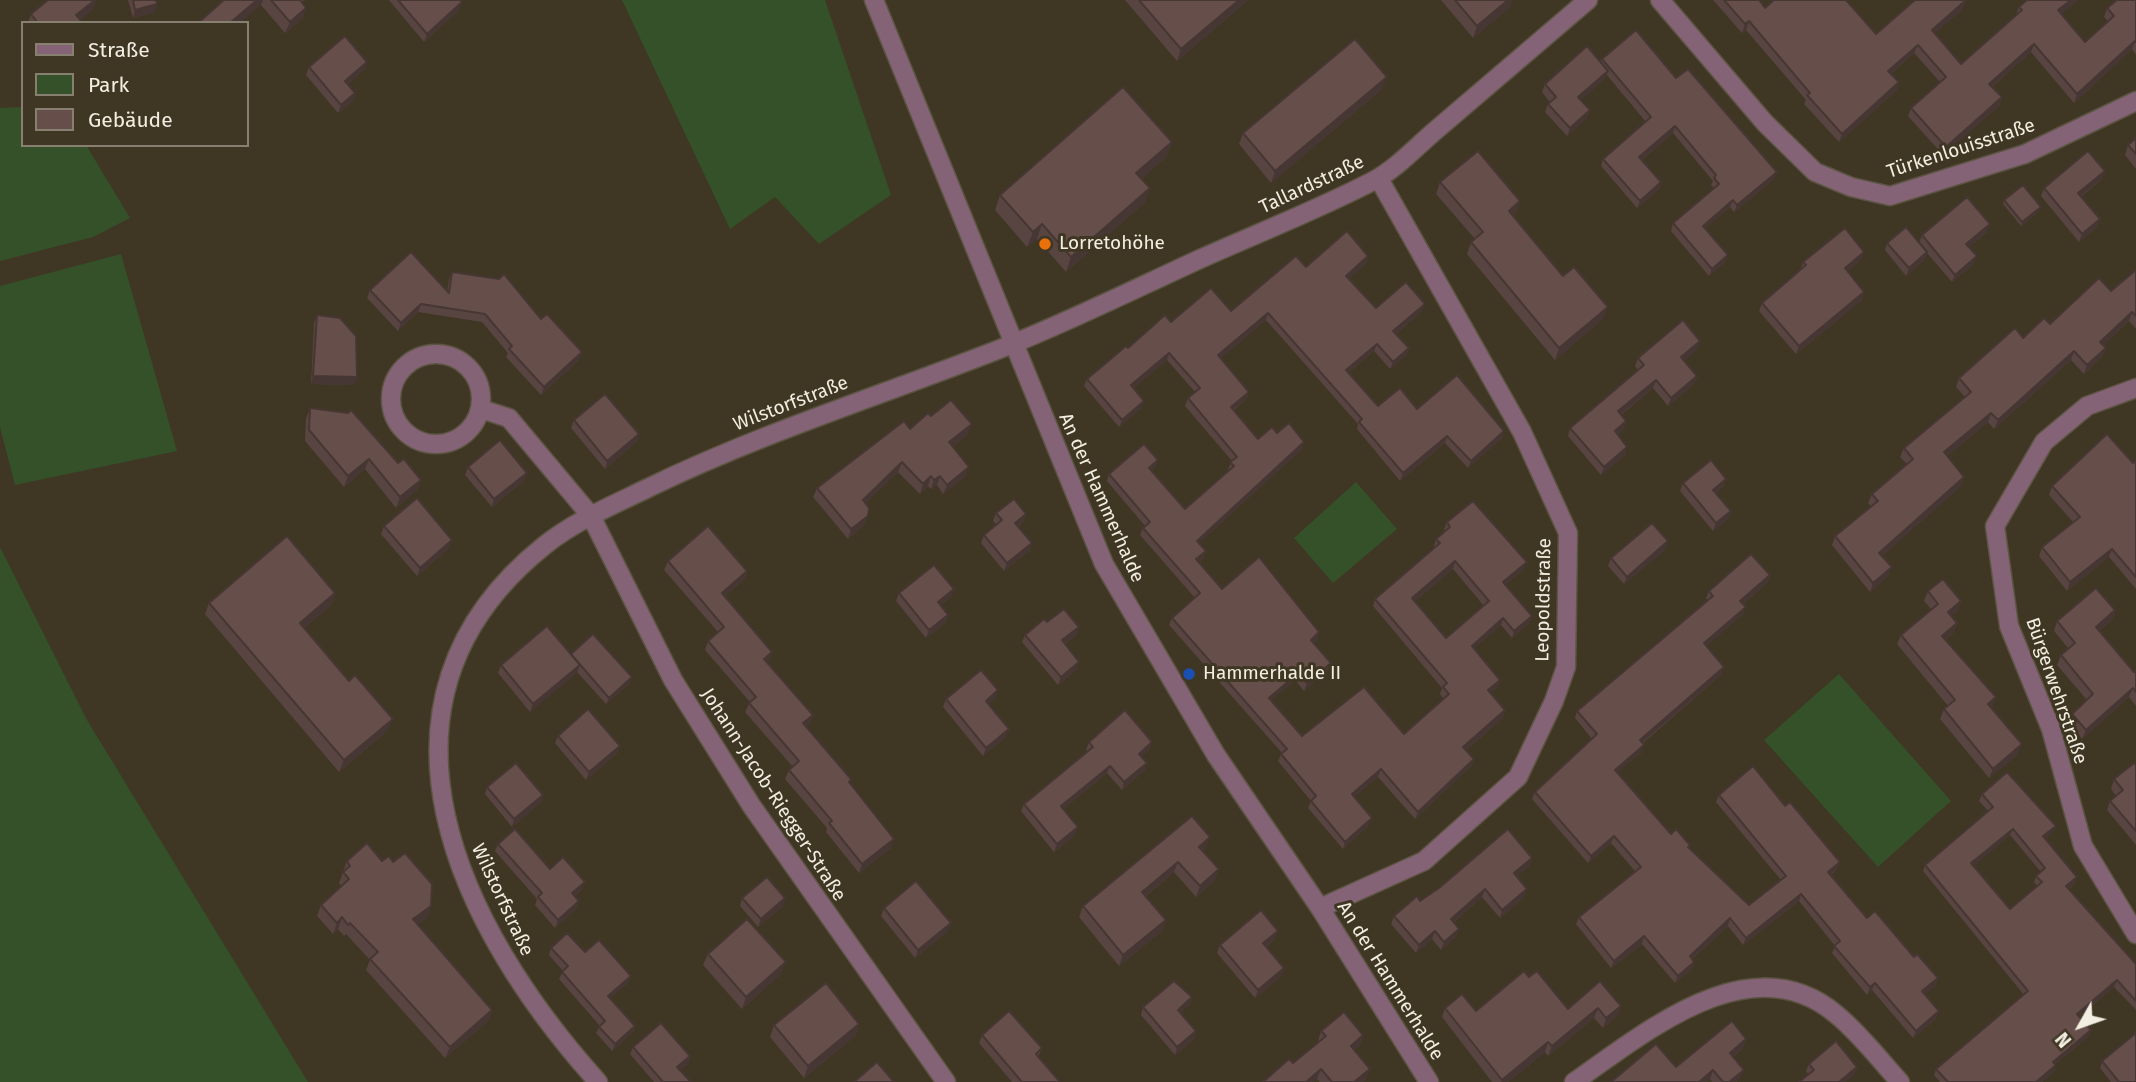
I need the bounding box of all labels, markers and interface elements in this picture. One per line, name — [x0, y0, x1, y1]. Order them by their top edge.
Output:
legend — [21, 21, 248, 147]
text: Straße — [88, 37, 150, 63]
text: Park — [88, 72, 129, 98]
text: Gebäude — [88, 107, 173, 133]
street label: Türkenlouisstraße — [1884, 114, 2038, 184]
street label: Tallardstraße — [1256, 151, 1368, 219]
place label: Lorretohöhe — [1059, 233, 1165, 255]
marker: Lorretohöhe — [1037, 236, 1053, 252]
street label: Wilstorfstraße — [730, 372, 852, 436]
street label: An der Hammerhalde — [1053, 410, 1149, 586]
street label: Leopoldstraße — [1532, 538, 1556, 662]
street label: Bürgerwehrstraße — [2020, 615, 2092, 767]
place label: Hammerhalde II — [1203, 663, 1341, 685]
marker: Hammerhalde II — [1181, 666, 1197, 682]
street label: Johann-Jacob-Riegger-Straße — [696, 684, 850, 906]
street label: Wilstorfstraße — [466, 840, 538, 960]
street label: An der Hammerhalde — [1332, 897, 1448, 1065]
north arrow — [2045, 991, 2115, 1061]
text: N — [2051, 1028, 2076, 1052]

